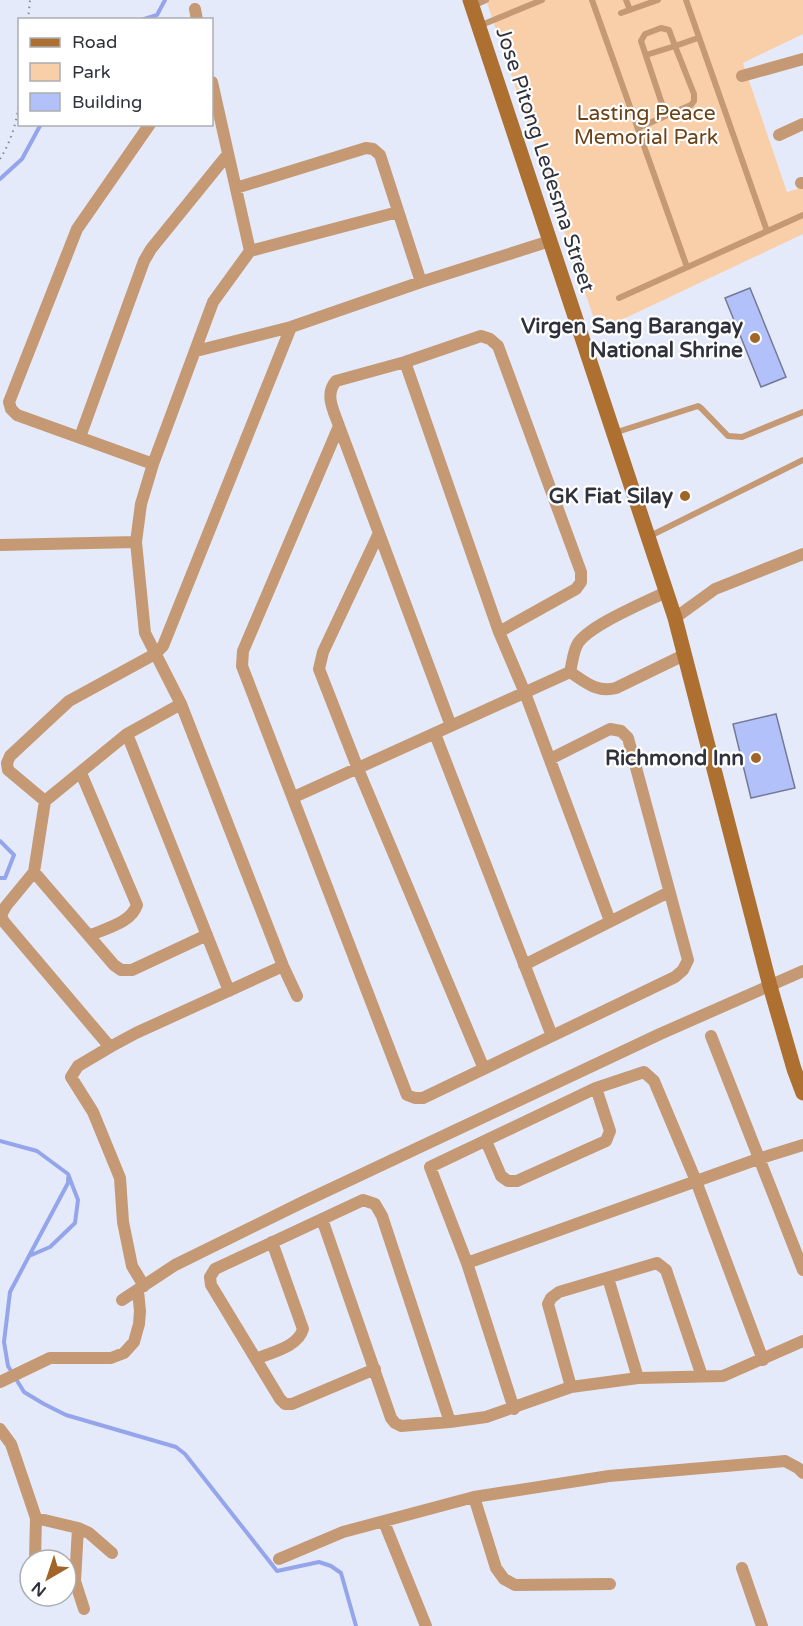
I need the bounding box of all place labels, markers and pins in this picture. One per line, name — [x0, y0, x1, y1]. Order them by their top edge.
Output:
place label: Virgen Sang Barangay National Shrine — [521, 314, 744, 363]
marker: Virgen Sang Barangay National Shrine — [748, 331, 762, 345]
place label: GK Fiat Silay — [549, 484, 674, 509]
marker: GK Fiat Silay — [678, 489, 692, 503]
place label: Richmond Inn — [605, 746, 744, 771]
marker: Richmond Inn — [749, 751, 763, 765]

